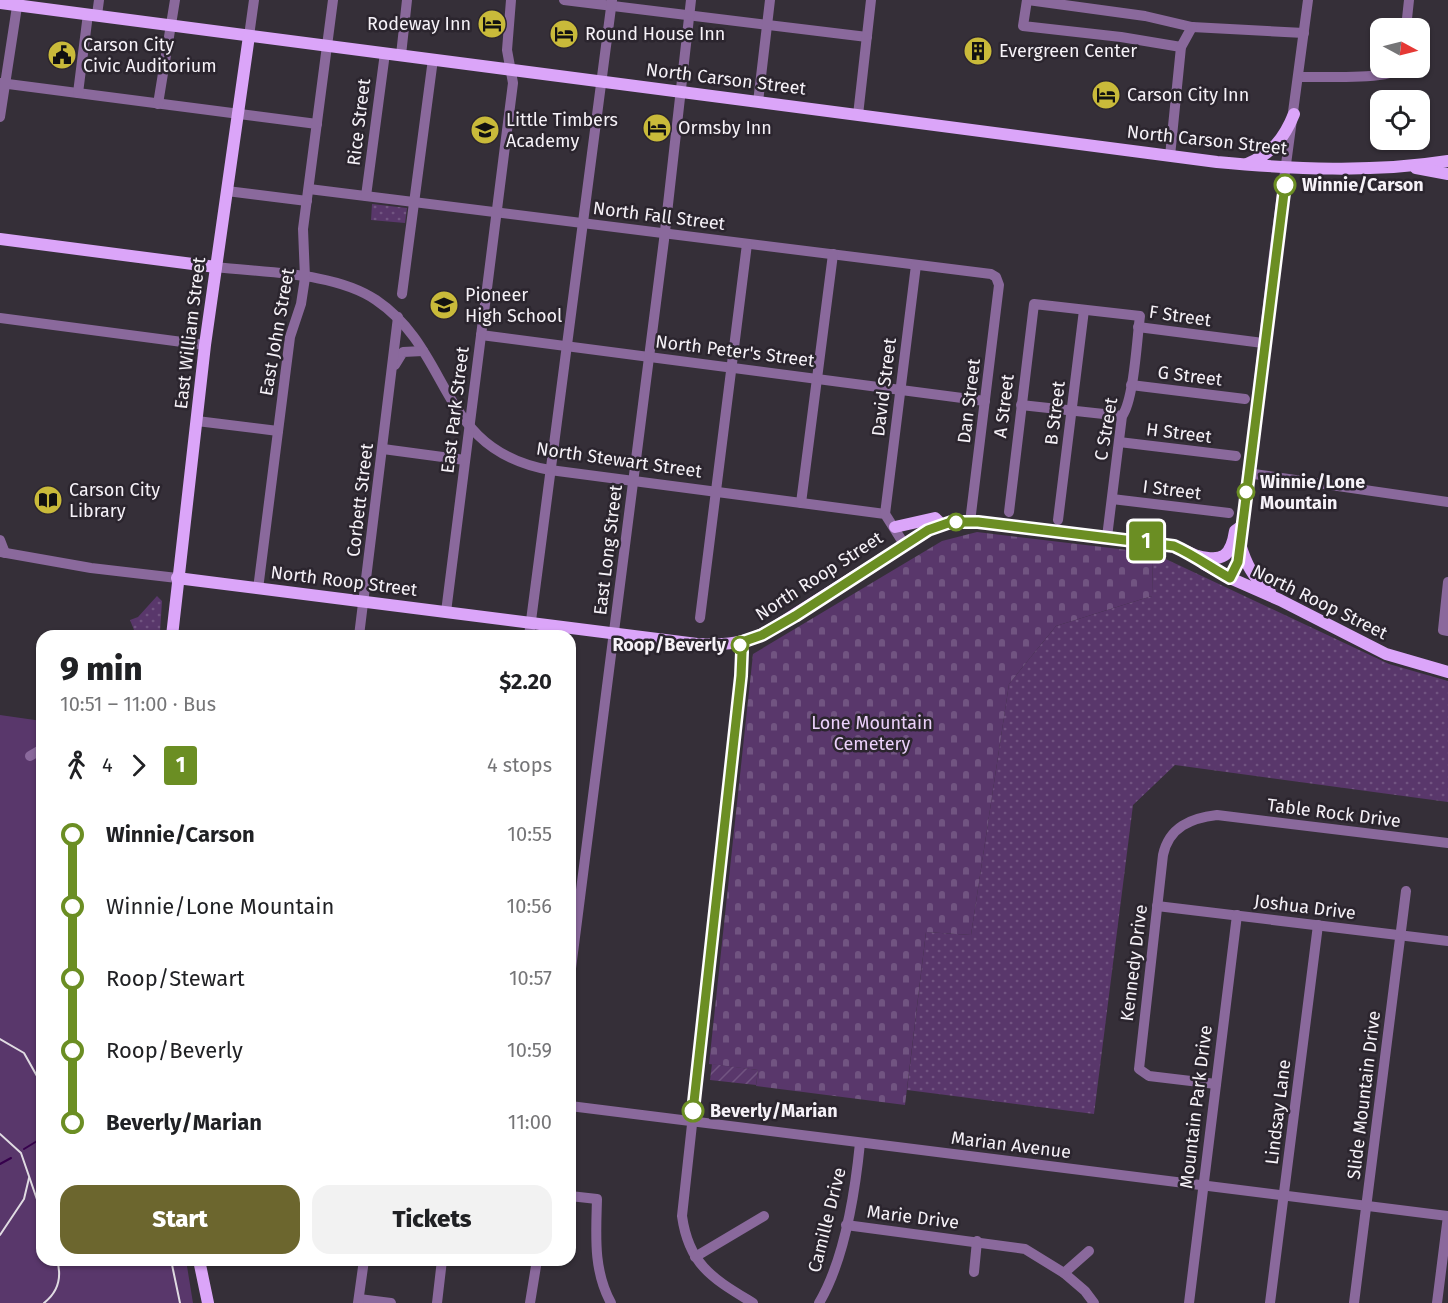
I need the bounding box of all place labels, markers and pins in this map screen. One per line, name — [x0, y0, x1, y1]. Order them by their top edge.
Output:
hotel icon: Rodeway Inn — [476, 8, 508, 40]
place label: Rodeway Inn — [367, 13, 471, 35]
hotel icon: Round House Inn — [548, 18, 580, 50]
place label: Round House Inn — [585, 23, 725, 45]
place label: Carson City Civic Auditorium — [83, 34, 217, 77]
building icon: Evergreen Center — [962, 35, 994, 67]
public building icon: Carson City Civic Auditorium — [46, 39, 78, 71]
place label: Evergreen Center — [999, 40, 1137, 62]
hotel icon: Carson City Inn — [1090, 79, 1122, 111]
place label: Carson City Inn — [1127, 84, 1249, 106]
place label: Little Timbers Academy — [506, 109, 618, 152]
hotel icon: Ormsby Inn — [641, 112, 673, 144]
school or university icon: Little Timbers Academy — [469, 114, 501, 146]
place label: Ormsby Inn — [678, 117, 772, 139]
marker: Winnie/Carson — [1274, 174, 1296, 196]
place label: Winnie/Carson — [1302, 174, 1424, 196]
place label: Pioneer High School — [465, 284, 562, 327]
school or university icon: Pioneer High School — [428, 289, 460, 321]
place label: Winnie/Lone Mountain — [1260, 471, 1365, 514]
place label: Carson City Library — [69, 479, 160, 522]
marker: Winnie/Lone Mountain — [1237, 483, 1255, 501]
library icon: Carson City Library — [32, 484, 64, 516]
unlabelled marker — [947, 513, 965, 531]
place label: Roop/Beverly — [612, 634, 727, 656]
marker: Roop/Beverly — [731, 636, 749, 654]
marker: Beverly/Marian — [682, 1100, 704, 1122]
place label: Beverly/Marian — [710, 1100, 838, 1122]

